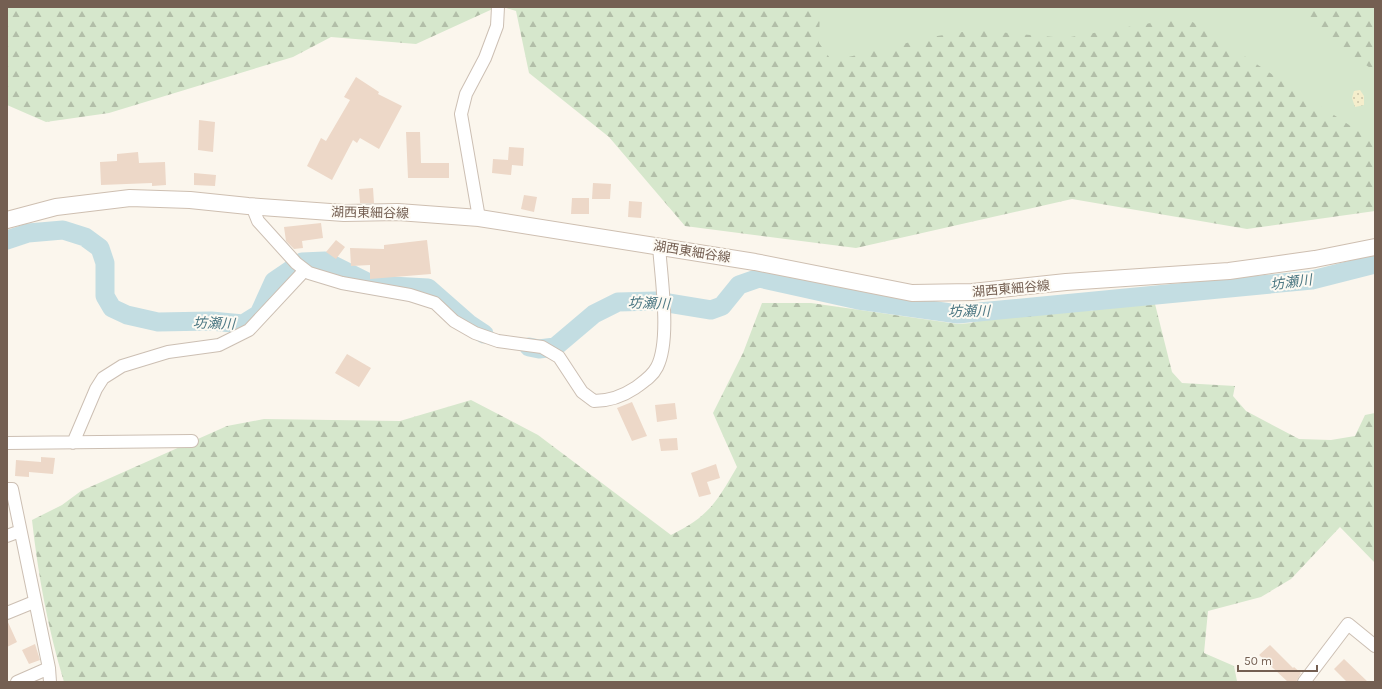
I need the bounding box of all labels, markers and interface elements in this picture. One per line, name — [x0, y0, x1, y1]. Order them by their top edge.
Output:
street label: 湖西東細谷線 — [331, 204, 409, 221]
street label: 湖西東細谷線 — [652, 238, 732, 265]
water label: 坊瀬川 — [1269, 271, 1315, 293]
street label: 湖西東細谷線 — [972, 278, 1051, 299]
water label: 坊瀬川 — [628, 294, 672, 313]
water label: 坊瀬川 — [948, 303, 992, 320]
water label: 坊瀬川 — [193, 314, 237, 333]
scale bar — [1238, 647, 1317, 673]
text: 50 m — [1244, 654, 1272, 668]

